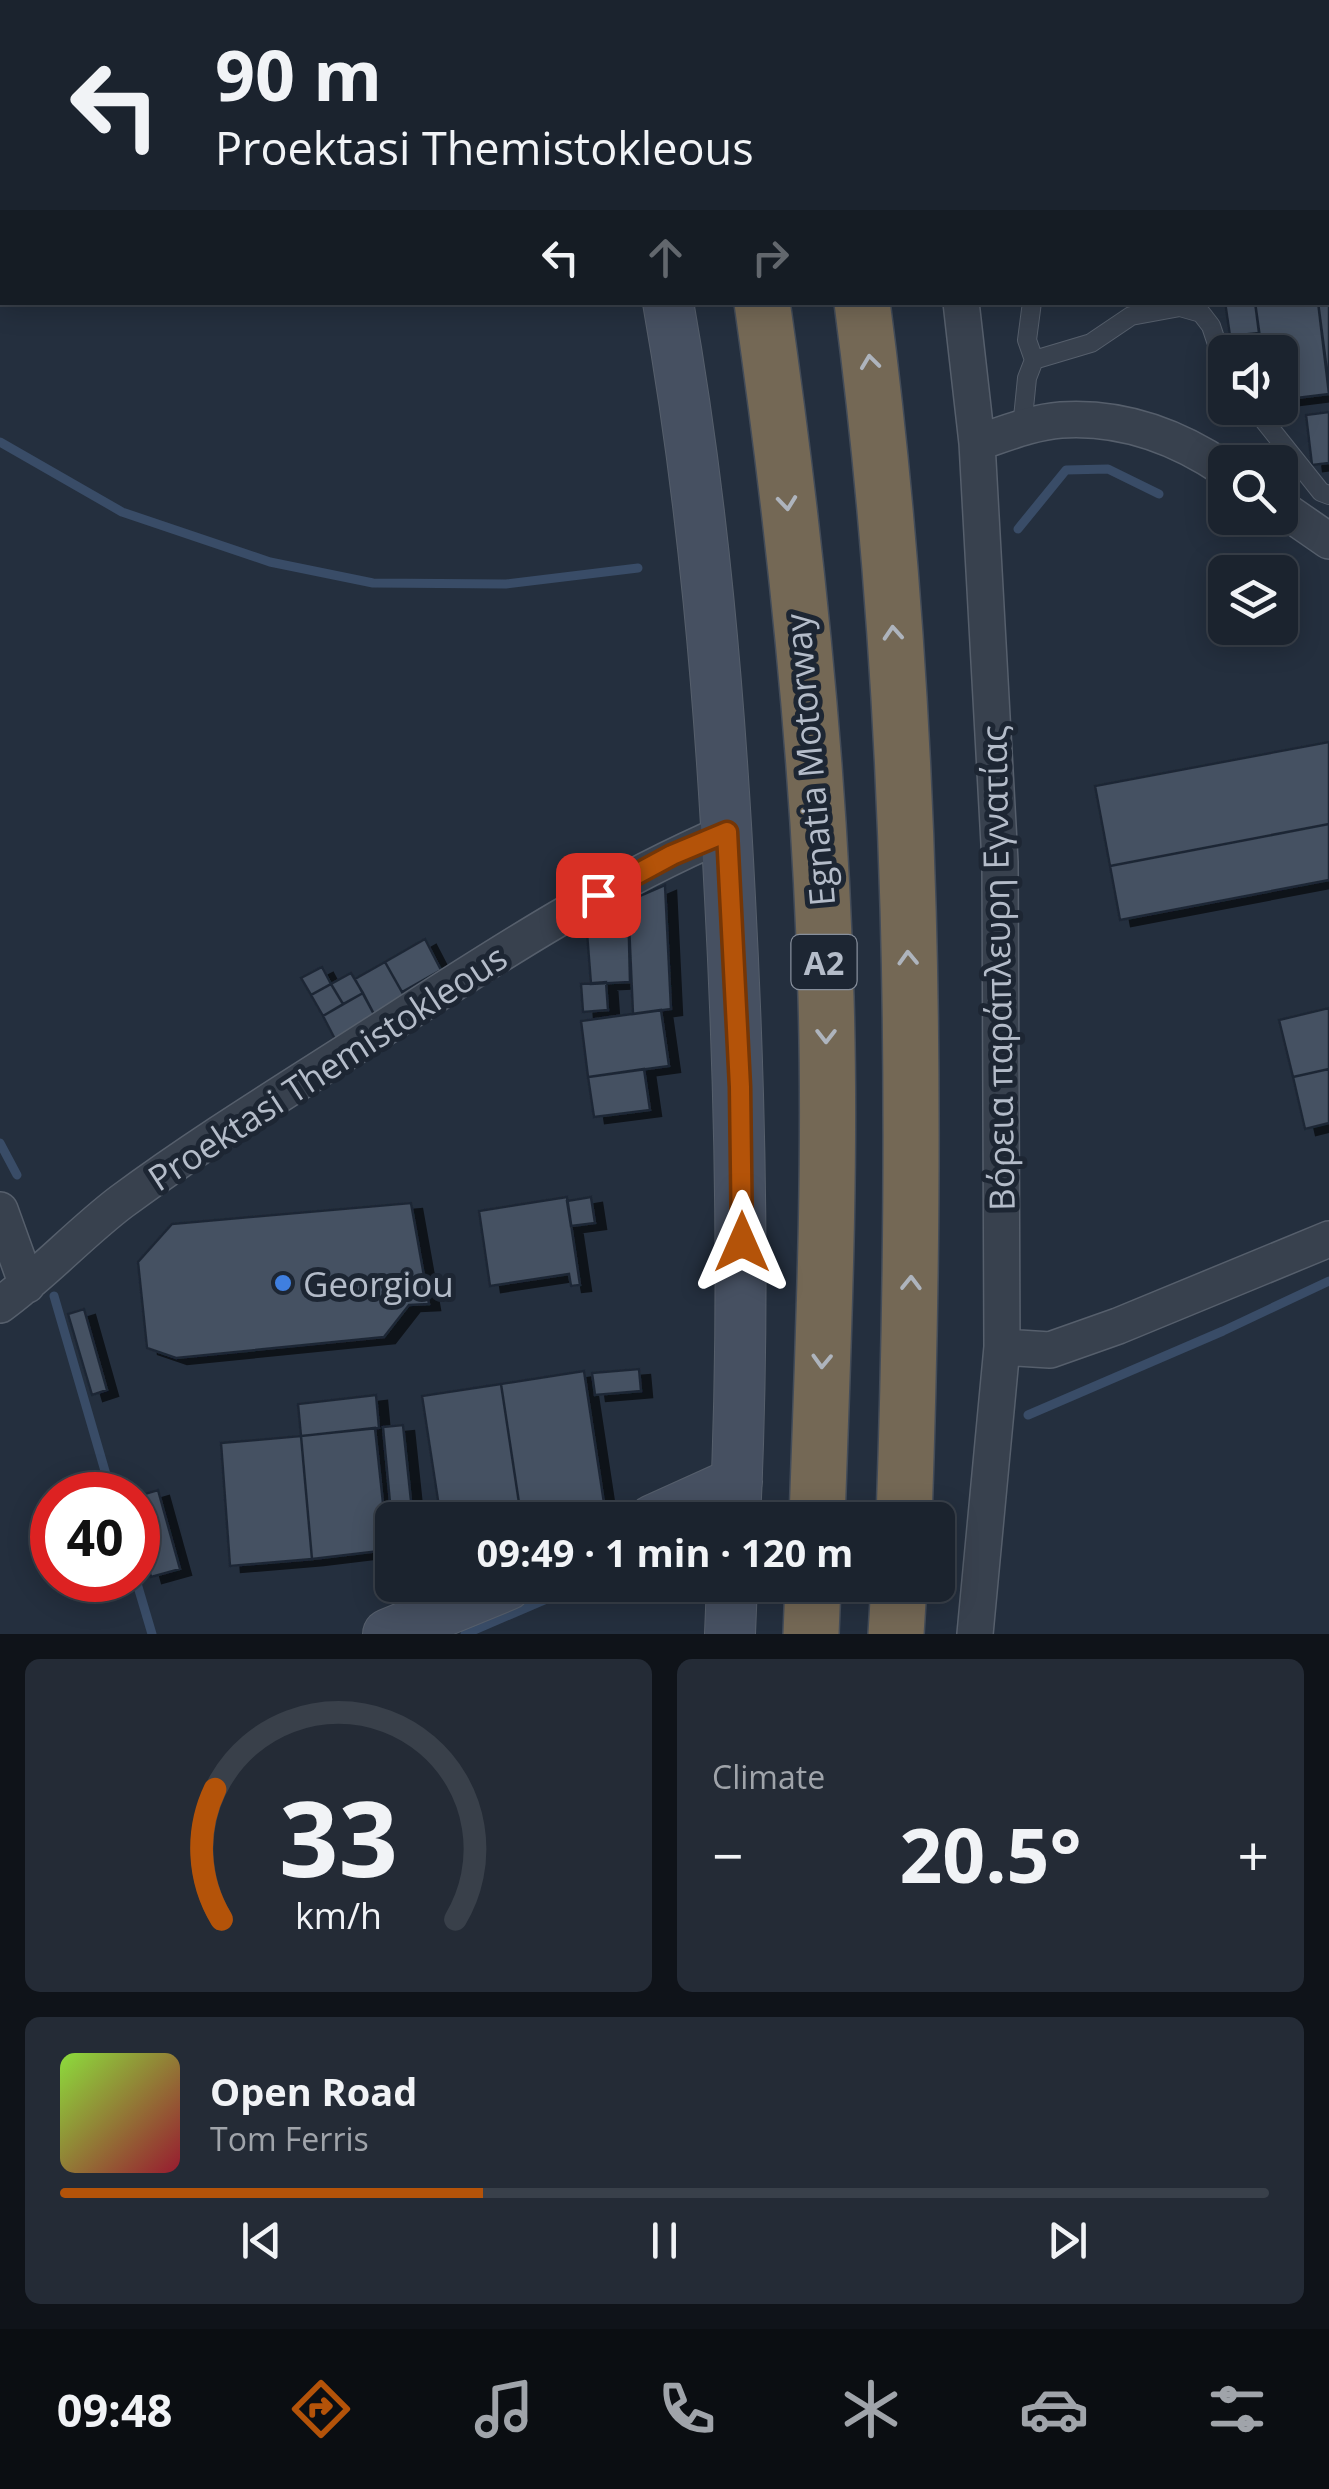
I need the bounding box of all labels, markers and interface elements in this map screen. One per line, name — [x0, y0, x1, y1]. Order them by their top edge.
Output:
text: 90 m — [215, 26, 382, 122]
icon: left — [50, 40, 180, 170]
text: Proektasi Themistokleous — [215, 117, 754, 178]
icon: left — [533, 230, 588, 285]
icon: ahead — [638, 230, 693, 285]
icon: right — [743, 230, 798, 285]
map controls — [1208, 335, 1298, 645]
button: sound — [1208, 335, 1298, 425]
one-way arrow — [860, 353, 881, 369]
button: search — [1208, 445, 1298, 535]
one-way arrow — [776, 495, 797, 511]
button: layers — [1208, 555, 1298, 645]
street label: Egnatia Motorway — [773, 611, 845, 908]
one-way arrow — [883, 625, 904, 641]
street label: Βόρεια παράπλευρη Εγνατίας — [969, 725, 1025, 1211]
pin — [556, 853, 641, 938]
icon: arrive — [571, 868, 626, 923]
street label: Proektasi Themistokleous — [139, 933, 515, 1201]
road number: Α2 — [792, 935, 856, 989]
one-way arrow — [898, 949, 919, 965]
one-way arrow — [815, 1028, 837, 1044]
position arrow — [690, 1190, 794, 1294]
place label: Georgiou — [303, 1260, 454, 1307]
marker: Georgiou — [272, 1272, 294, 1294]
one-way arrow — [901, 1274, 922, 1290]
one-way arrow — [812, 1353, 833, 1369]
speed limit sign: 40 — [30, 1472, 160, 1602]
text: 09:49 · 1 min · 120 m — [477, 1526, 853, 1578]
text: Climate — [712, 1755, 825, 1798]
text: 33 — [279, 1766, 398, 1907]
text: 20.5° — [899, 1803, 1082, 1905]
text: − — [712, 1817, 743, 1892]
text: + — [1238, 1817, 1269, 1892]
text: km/h — [295, 1891, 382, 1939]
text: Open Road — [210, 2065, 417, 2117]
text: Tom Ferris — [210, 2117, 369, 2160]
icon: previous — [234, 2213, 289, 2268]
icon: pause — [637, 2213, 692, 2268]
icon: next — [1040, 2213, 1095, 2268]
icon: directions — [286, 2374, 356, 2444]
icon: music — [469, 2374, 539, 2444]
icon: phone — [652, 2374, 722, 2444]
icon: climate — [836, 2374, 906, 2444]
icon: car — [1019, 2374, 1089, 2444]
icon: filters — [1202, 2374, 1272, 2444]
text: 09:48 — [57, 2379, 172, 2440]

